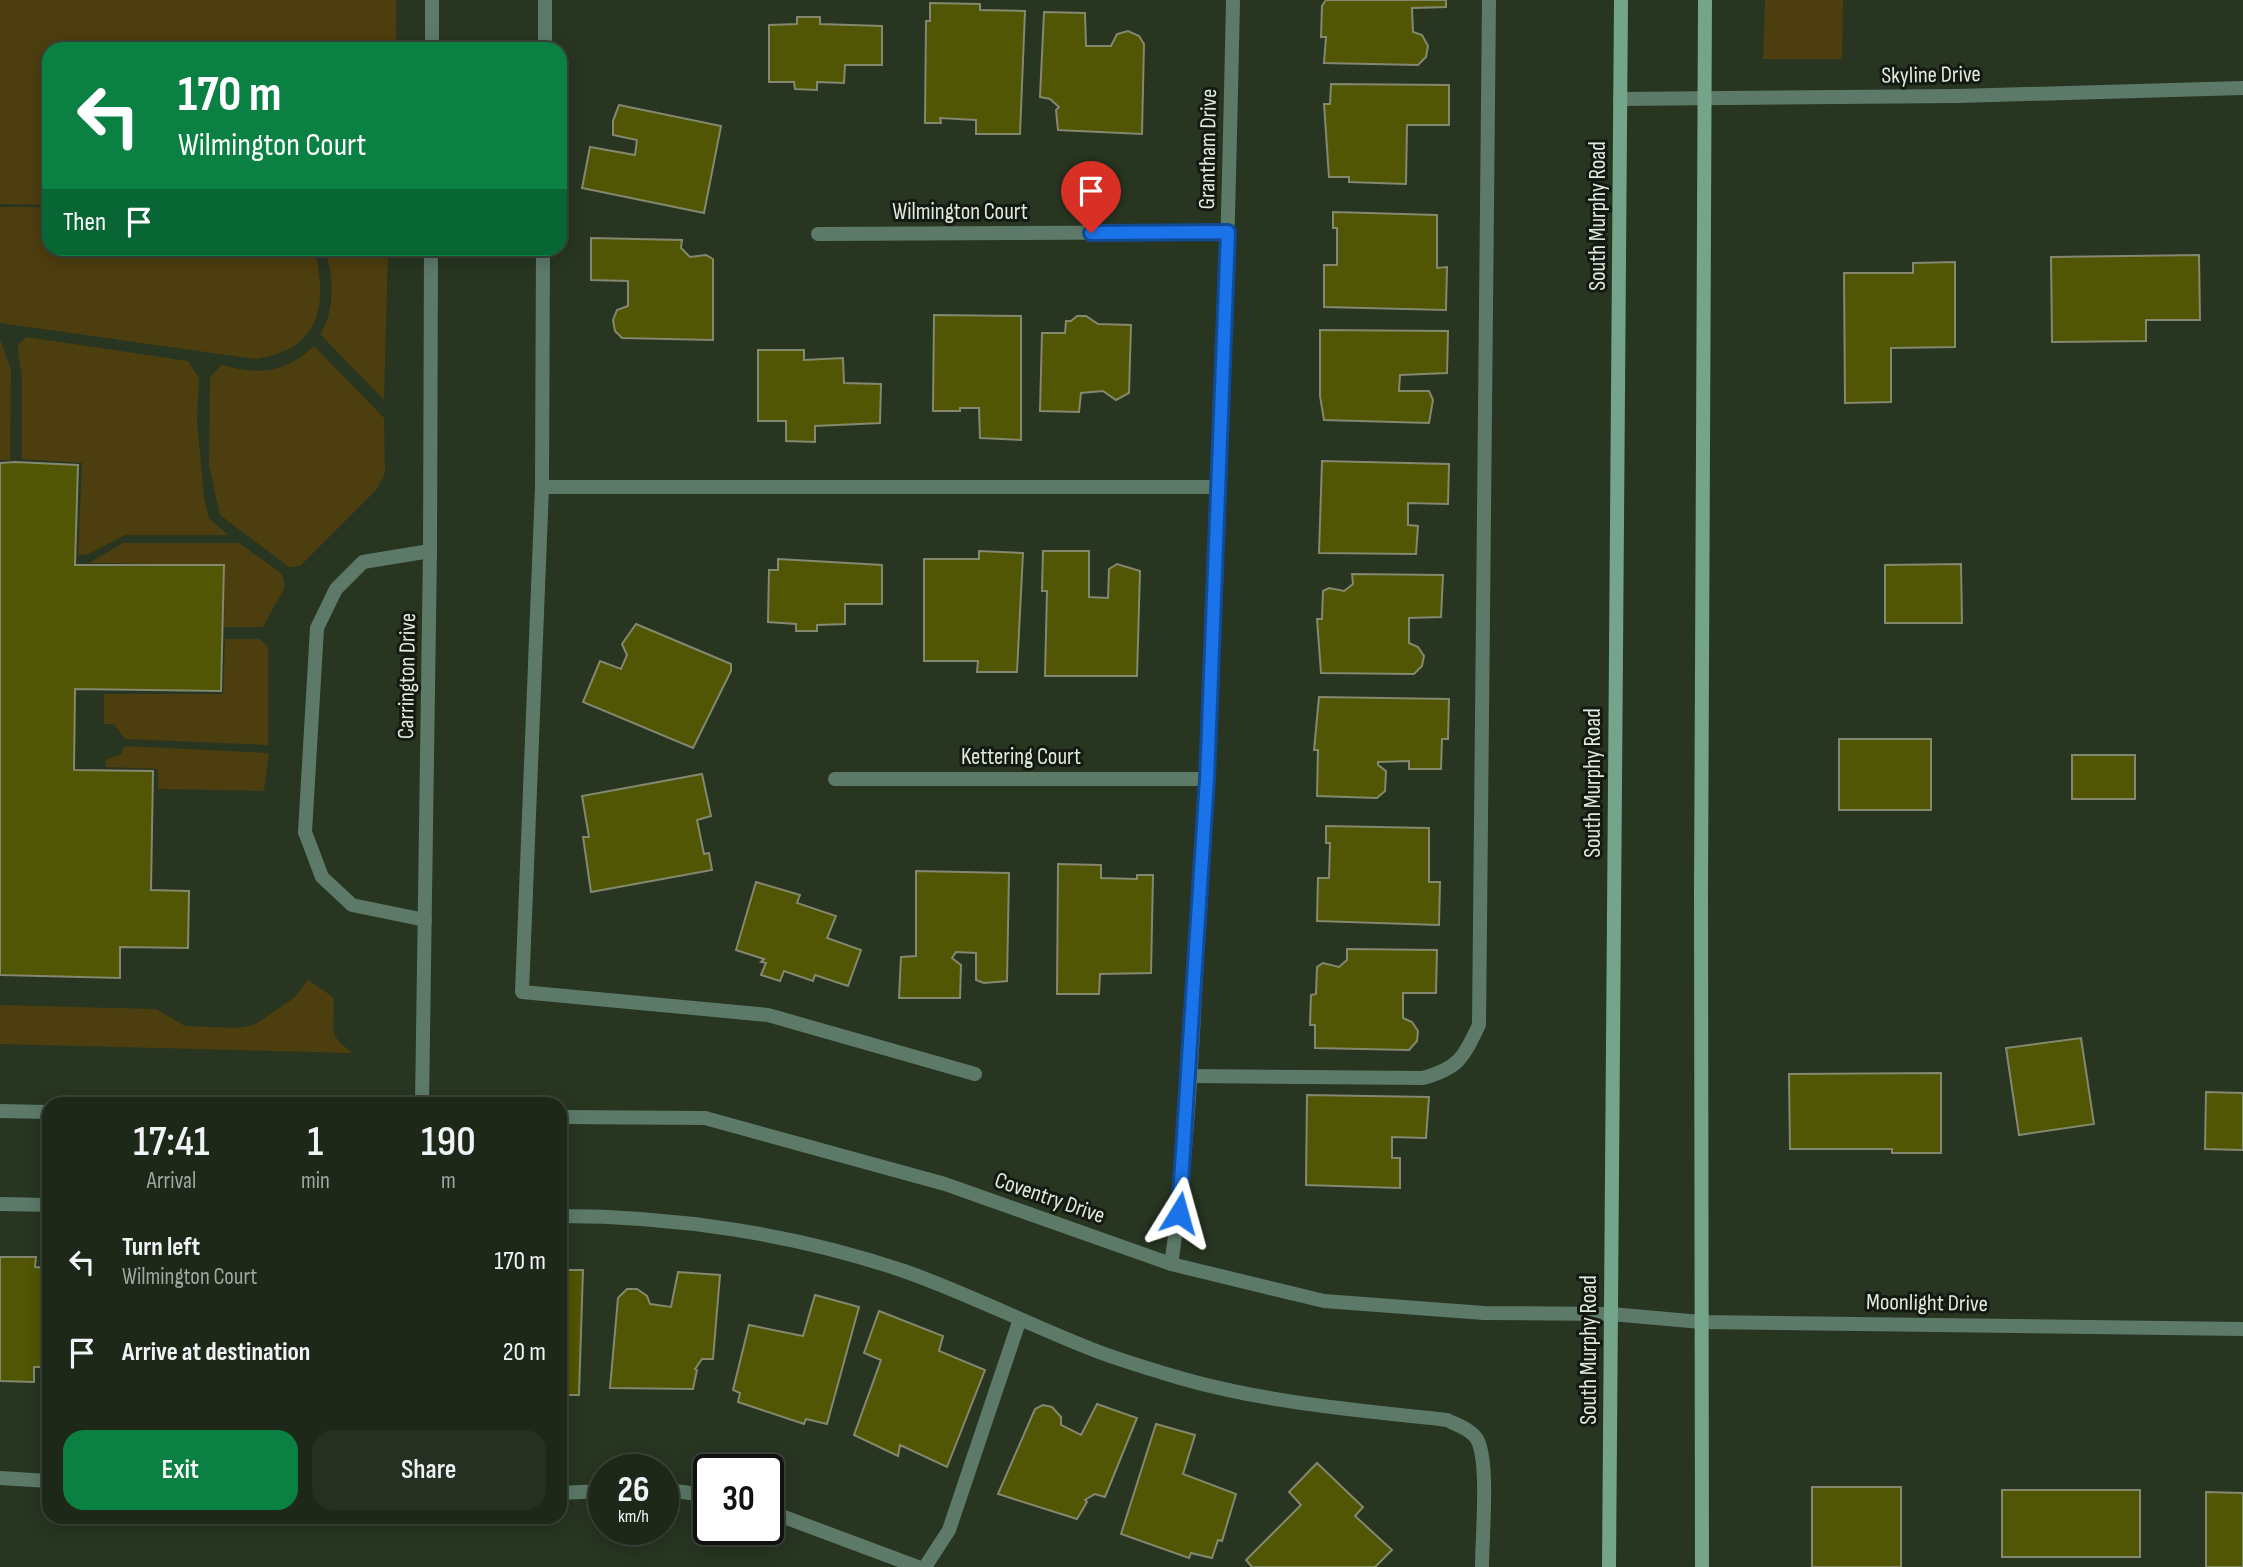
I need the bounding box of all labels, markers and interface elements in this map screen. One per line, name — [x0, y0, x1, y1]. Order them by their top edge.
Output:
street label: Skyline Drive — [1881, 60, 1981, 90]
text: 170 m — [178, 66, 282, 125]
icon: left — [63, 70, 154, 161]
street label: Grantham Drive — [1193, 88, 1223, 210]
text: Wilmington Court — [178, 126, 366, 165]
street label: South Murphy Road — [1584, 141, 1612, 291]
pin — [1061, 161, 1121, 233]
icon: arrive — [1072, 172, 1110, 210]
street label: Wilmington Court — [892, 198, 1028, 226]
icon: arrive — [120, 203, 158, 241]
text: Then — [63, 207, 106, 238]
street label: Carrington Drive — [392, 613, 422, 739]
street label: South Murphy Road — [1579, 708, 1607, 858]
street label: Kettering Court — [961, 743, 1081, 771]
text: 17:41 — [133, 1117, 210, 1168]
text: 1 — [307, 1117, 323, 1168]
text: 190 — [421, 1117, 476, 1168]
street label: Coventry Drive — [991, 1166, 1108, 1230]
text: Arrival — [147, 1167, 196, 1195]
text: min — [301, 1167, 330, 1195]
text: m — [441, 1167, 456, 1195]
position arrow — [1142, 1176, 1216, 1250]
text: Turn left — [122, 1232, 200, 1263]
icon: left — [63, 1243, 101, 1281]
text: 170 m — [494, 1246, 546, 1277]
text: Wilmington Court — [122, 1263, 257, 1291]
street label: South Murphy Road — [1575, 1275, 1603, 1425]
street label: Moonlight Drive — [1866, 1288, 1988, 1318]
icon: arrive — [63, 1334, 101, 1372]
text: Arrive at destination — [122, 1337, 310, 1368]
text: 20 m — [503, 1337, 546, 1368]
button: Exit — [63, 1430, 298, 1510]
button: Share — [312, 1430, 546, 1510]
speed limit sign: 30 — [693, 1454, 784, 1545]
text: 26 — [618, 1469, 649, 1512]
text: km/h — [618, 1506, 649, 1527]

